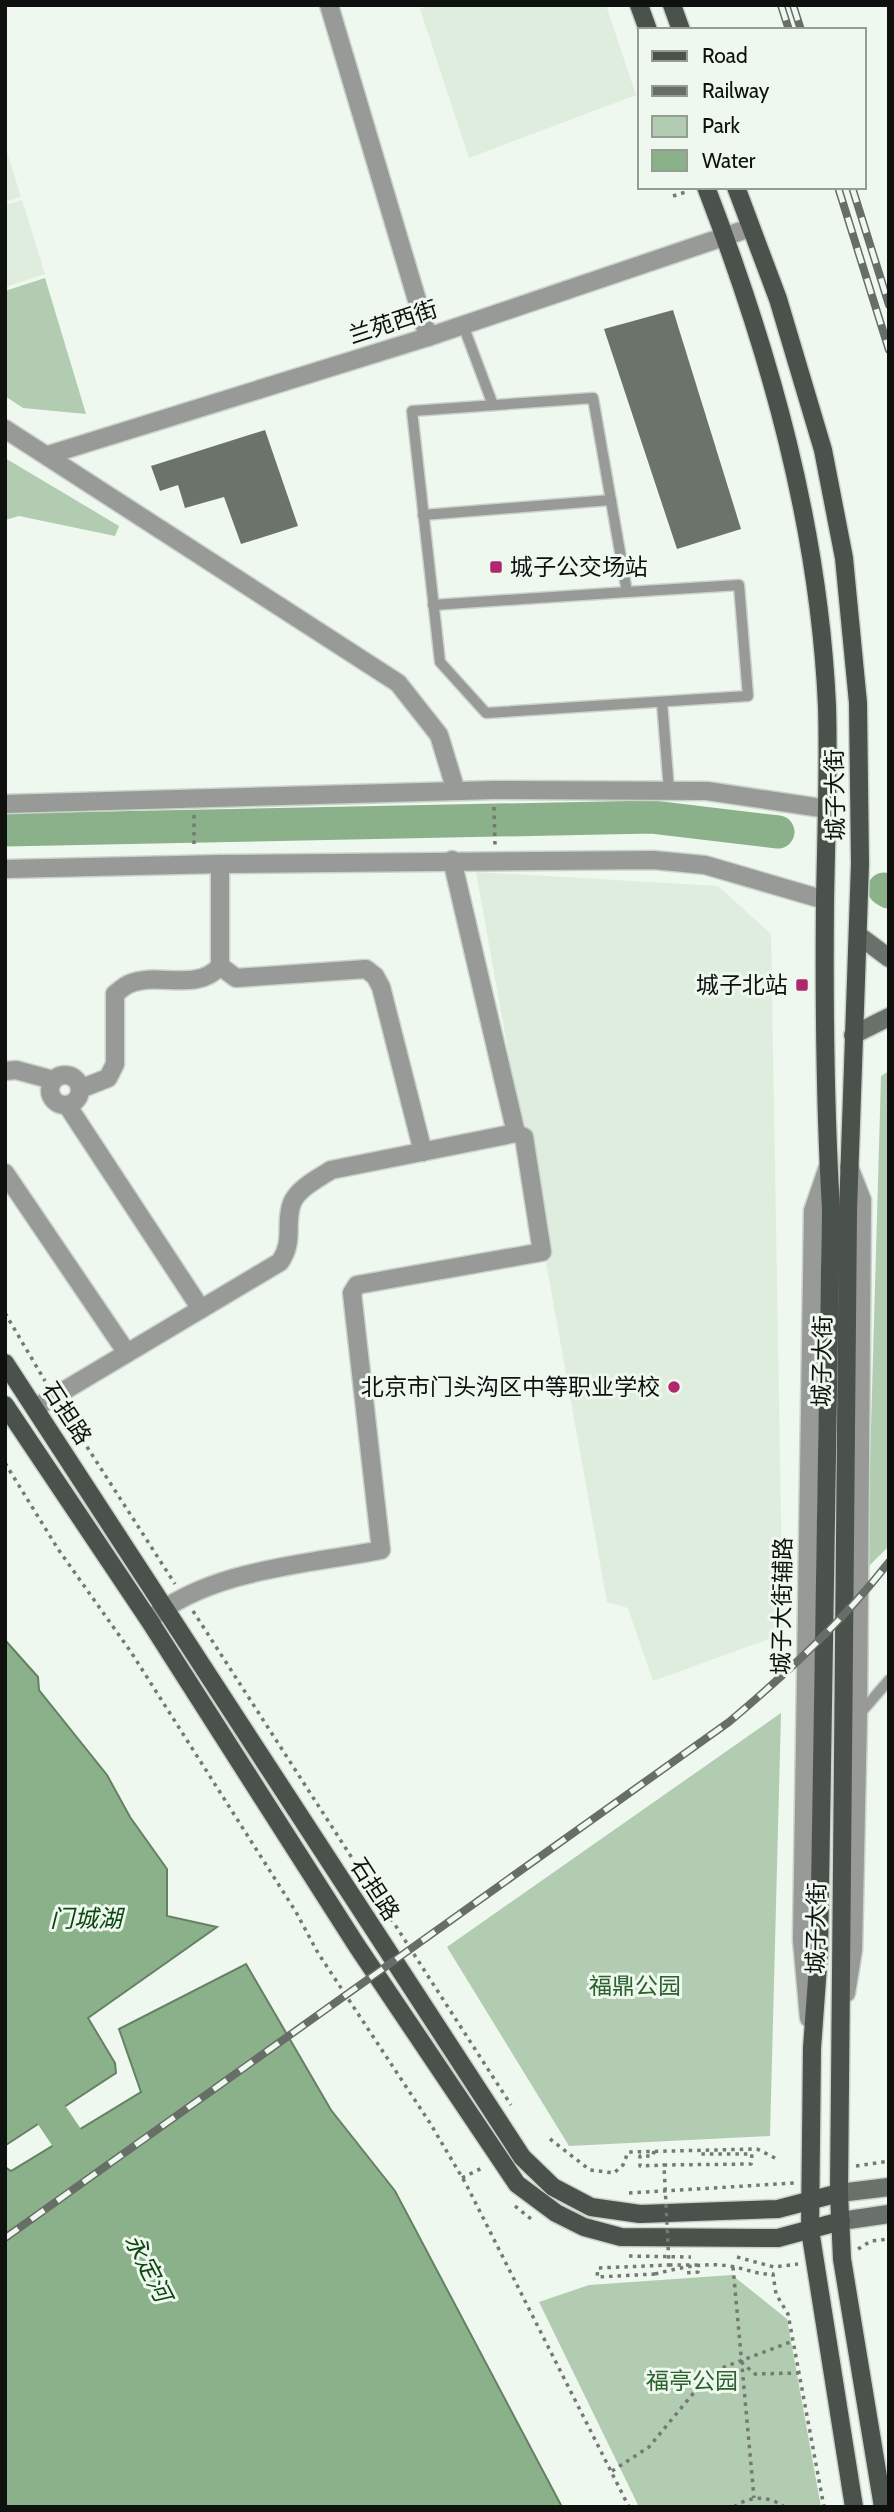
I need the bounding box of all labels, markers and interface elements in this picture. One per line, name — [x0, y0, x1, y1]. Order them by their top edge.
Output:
legend — [638, 28, 866, 189]
text: Road — [702, 43, 748, 68]
text: Railway — [702, 78, 770, 103]
text: Park — [702, 113, 740, 138]
text: Water — [702, 148, 756, 173]
street label: 兰苑西街 — [345, 294, 441, 350]
place label: 城子公交场站 — [510, 553, 648, 581]
marker: 城子公交场站 — [488, 559, 504, 575]
street label: 城子大街 — [820, 749, 850, 841]
place label: 城子北站 — [696, 971, 788, 999]
marker: 城子北站 — [794, 977, 810, 993]
street label: 城子大街 — [807, 1315, 837, 1407]
place label: 北京市门头沟区中等职业学校 — [361, 1373, 660, 1401]
street label: 石担路 — [36, 1376, 98, 1450]
marker: 北京市门头沟区中等职业学校 — [666, 1379, 682, 1395]
street label: 城子大街辅路 — [767, 1537, 797, 1675]
street label: 石担路 — [344, 1852, 406, 1926]
street label: 城子大街 — [801, 1882, 831, 1974]
water label: 门城湖 — [50, 1904, 126, 1933]
park label: 福鼎公园 — [589, 1972, 681, 2000]
water label: 永定河 — [119, 2229, 180, 2310]
park label: 福亭公园 — [646, 2367, 738, 2395]

